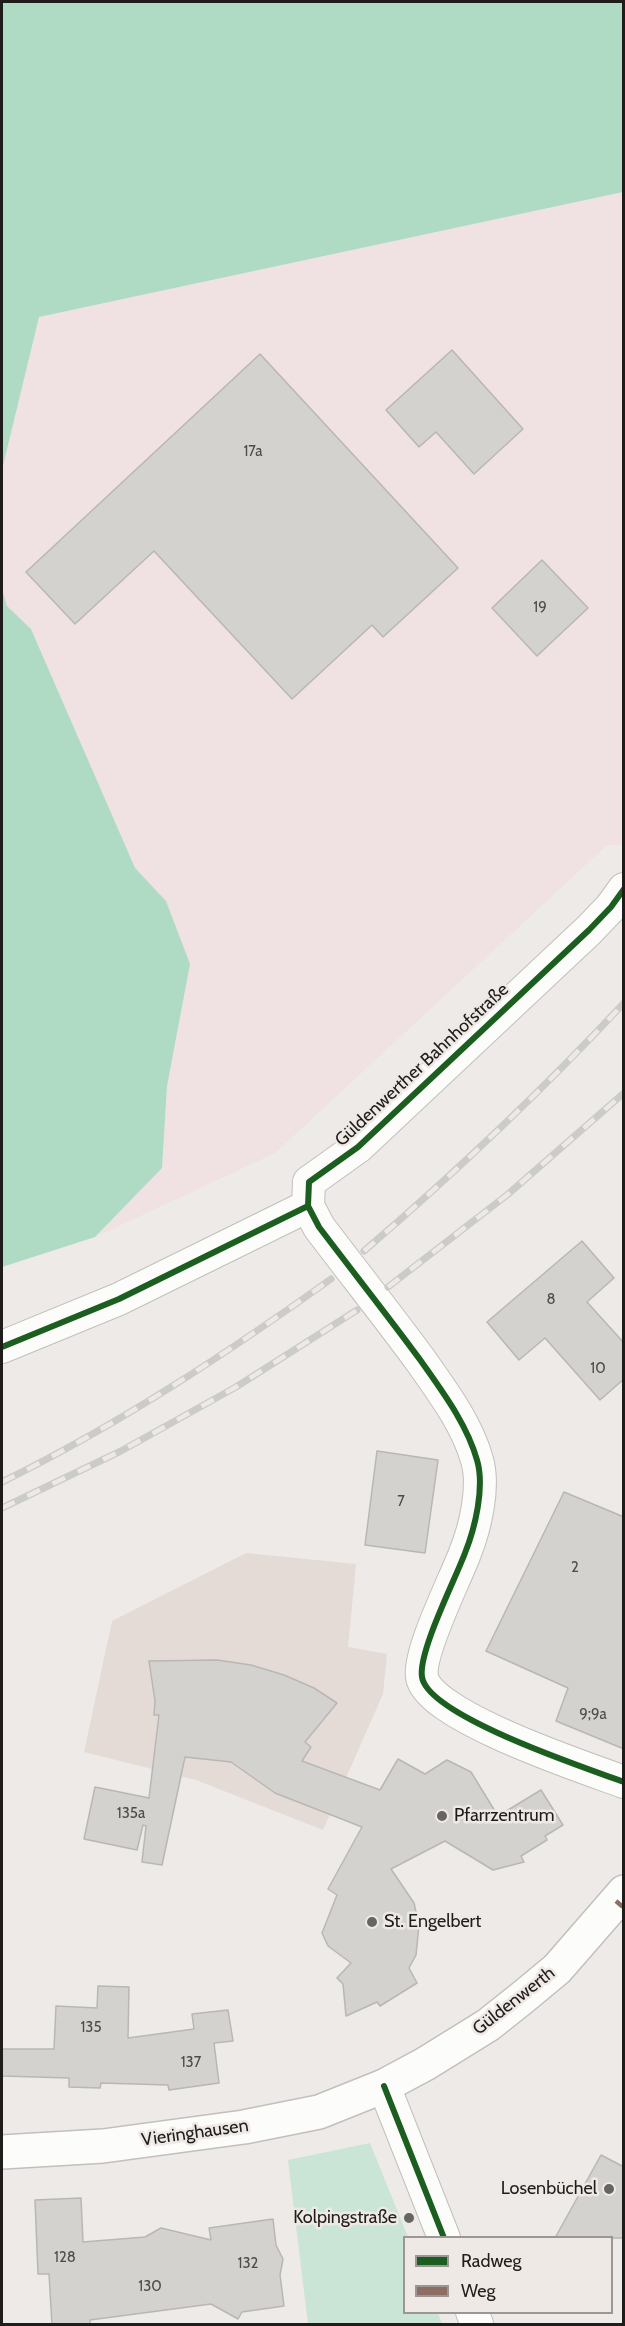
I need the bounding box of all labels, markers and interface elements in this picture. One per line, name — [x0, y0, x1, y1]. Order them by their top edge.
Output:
house number: 17a — [243, 443, 263, 461]
house number: 19 — [533, 599, 547, 617]
street label: Güldenwerther Bahnhofstraße — [331, 979, 513, 1151]
house number: 8 — [546, 1291, 556, 1309]
house number: 10 — [590, 1360, 606, 1378]
house number: 7 — [397, 1493, 405, 1511]
house number: 2 — [571, 1559, 579, 1577]
house number: 9;9a — [579, 1706, 607, 1724]
house number: 135a — [117, 1805, 145, 1823]
place label: Pfarrzentrum — [454, 1805, 555, 1827]
marker: Pfarrzentrum — [435, 1809, 449, 1823]
place label: St. Engelbert — [384, 1911, 481, 1933]
marker: St. Engelbert — [365, 1915, 379, 1929]
street label: Güldenwerth — [469, 1962, 559, 2040]
house number: 135 — [80, 2019, 102, 2037]
house number: 137 — [181, 2054, 201, 2072]
street label: Vieringhausen — [140, 2115, 250, 2151]
place label: Losenbüchel — [501, 2178, 597, 2200]
marker: Losenbüchel — [602, 2182, 616, 2196]
place label: Kolpingstraße — [293, 2207, 397, 2229]
marker: Kolpingstraße — [402, 2211, 416, 2225]
legend — [403, 2236, 613, 2314]
house number: 128 — [54, 2249, 76, 2267]
text: Radweg — [461, 2250, 522, 2272]
house number: 132 — [238, 2255, 258, 2273]
house number: 130 — [138, 2278, 162, 2296]
text: Weg — [461, 2280, 496, 2302]

